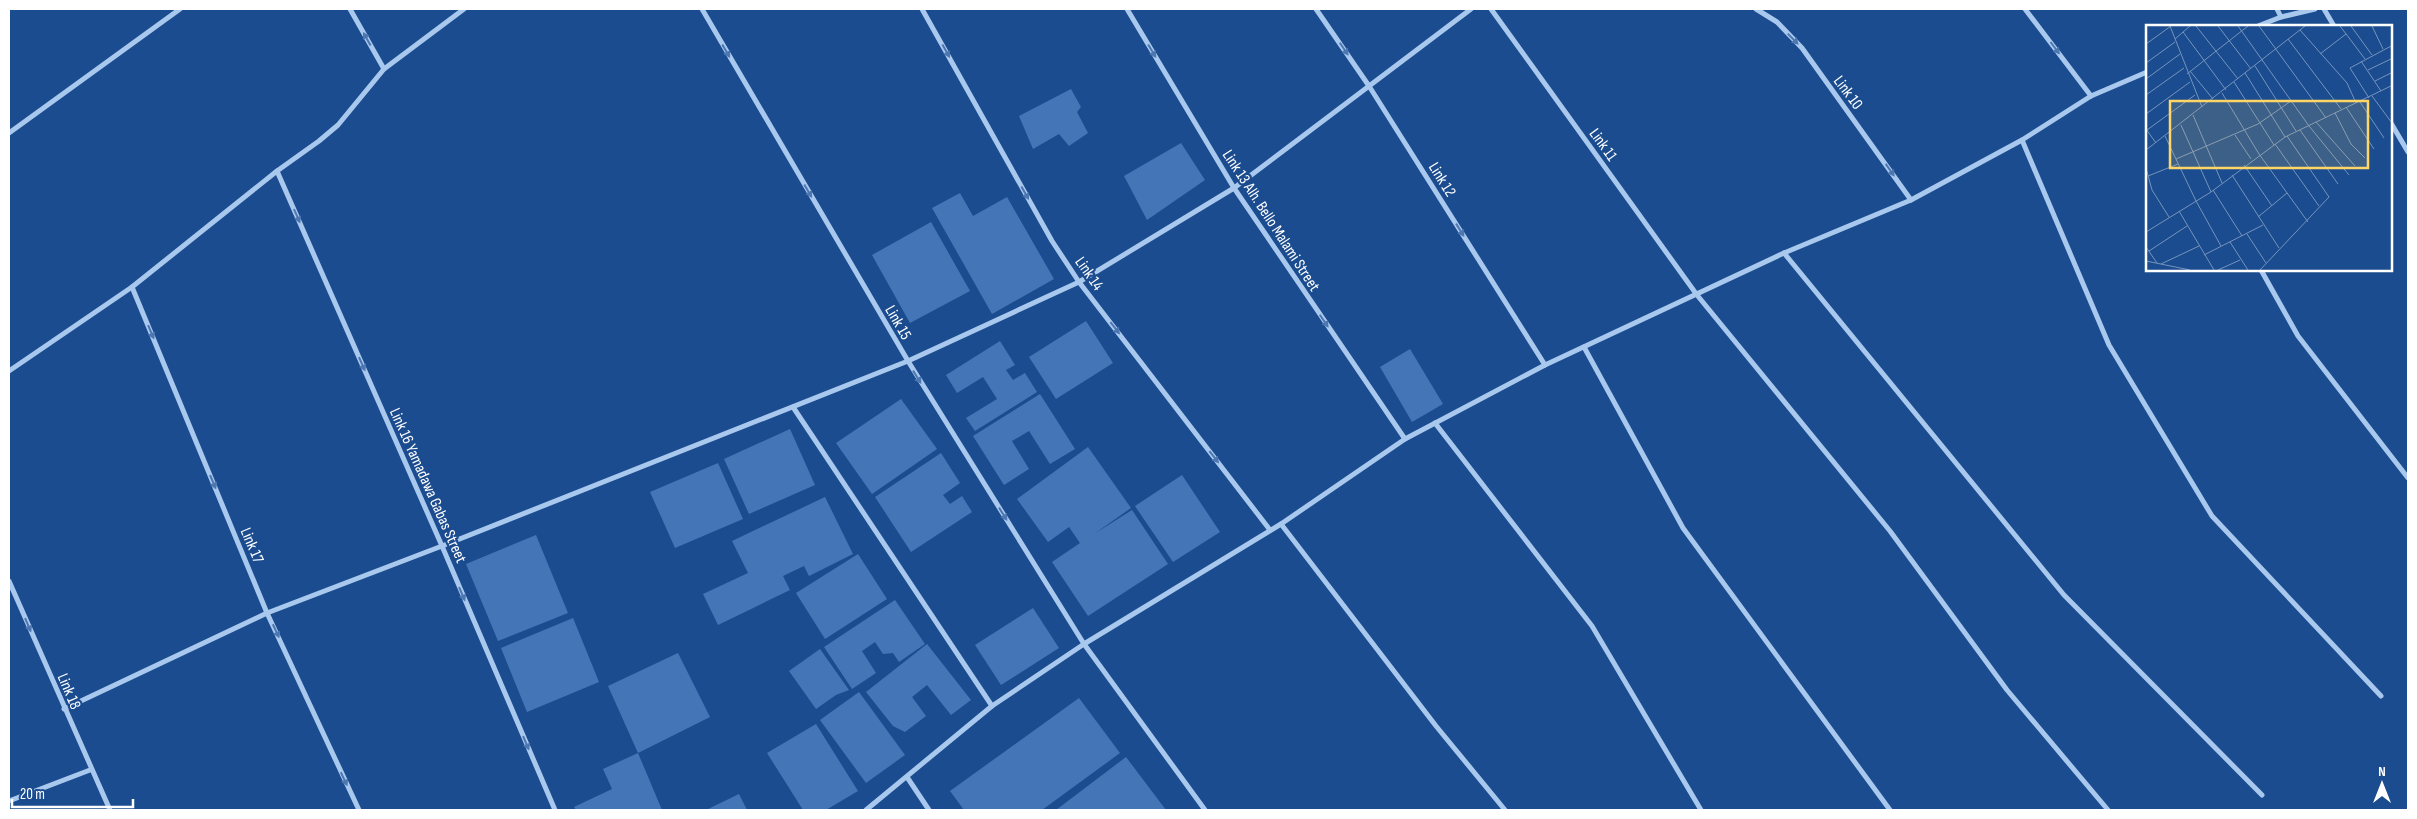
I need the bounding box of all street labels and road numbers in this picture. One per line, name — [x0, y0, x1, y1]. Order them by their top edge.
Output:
street label: Link 10 — [1829, 72, 1867, 113]
street label: Link 11 — [1585, 125, 1621, 165]
street label: Link 13 Alh. Bello Malami Street — [1218, 147, 1324, 295]
street label: Link 12 — [1424, 159, 1460, 200]
street label: Link 14 — [1070, 253, 1107, 295]
street label: Link 15 — [880, 302, 915, 343]
street label: Link 16 Yamadawa Gabas Street — [385, 405, 470, 566]
street label: Link 17 — [236, 525, 268, 567]
street label: Link 18 — [53, 671, 85, 712]

